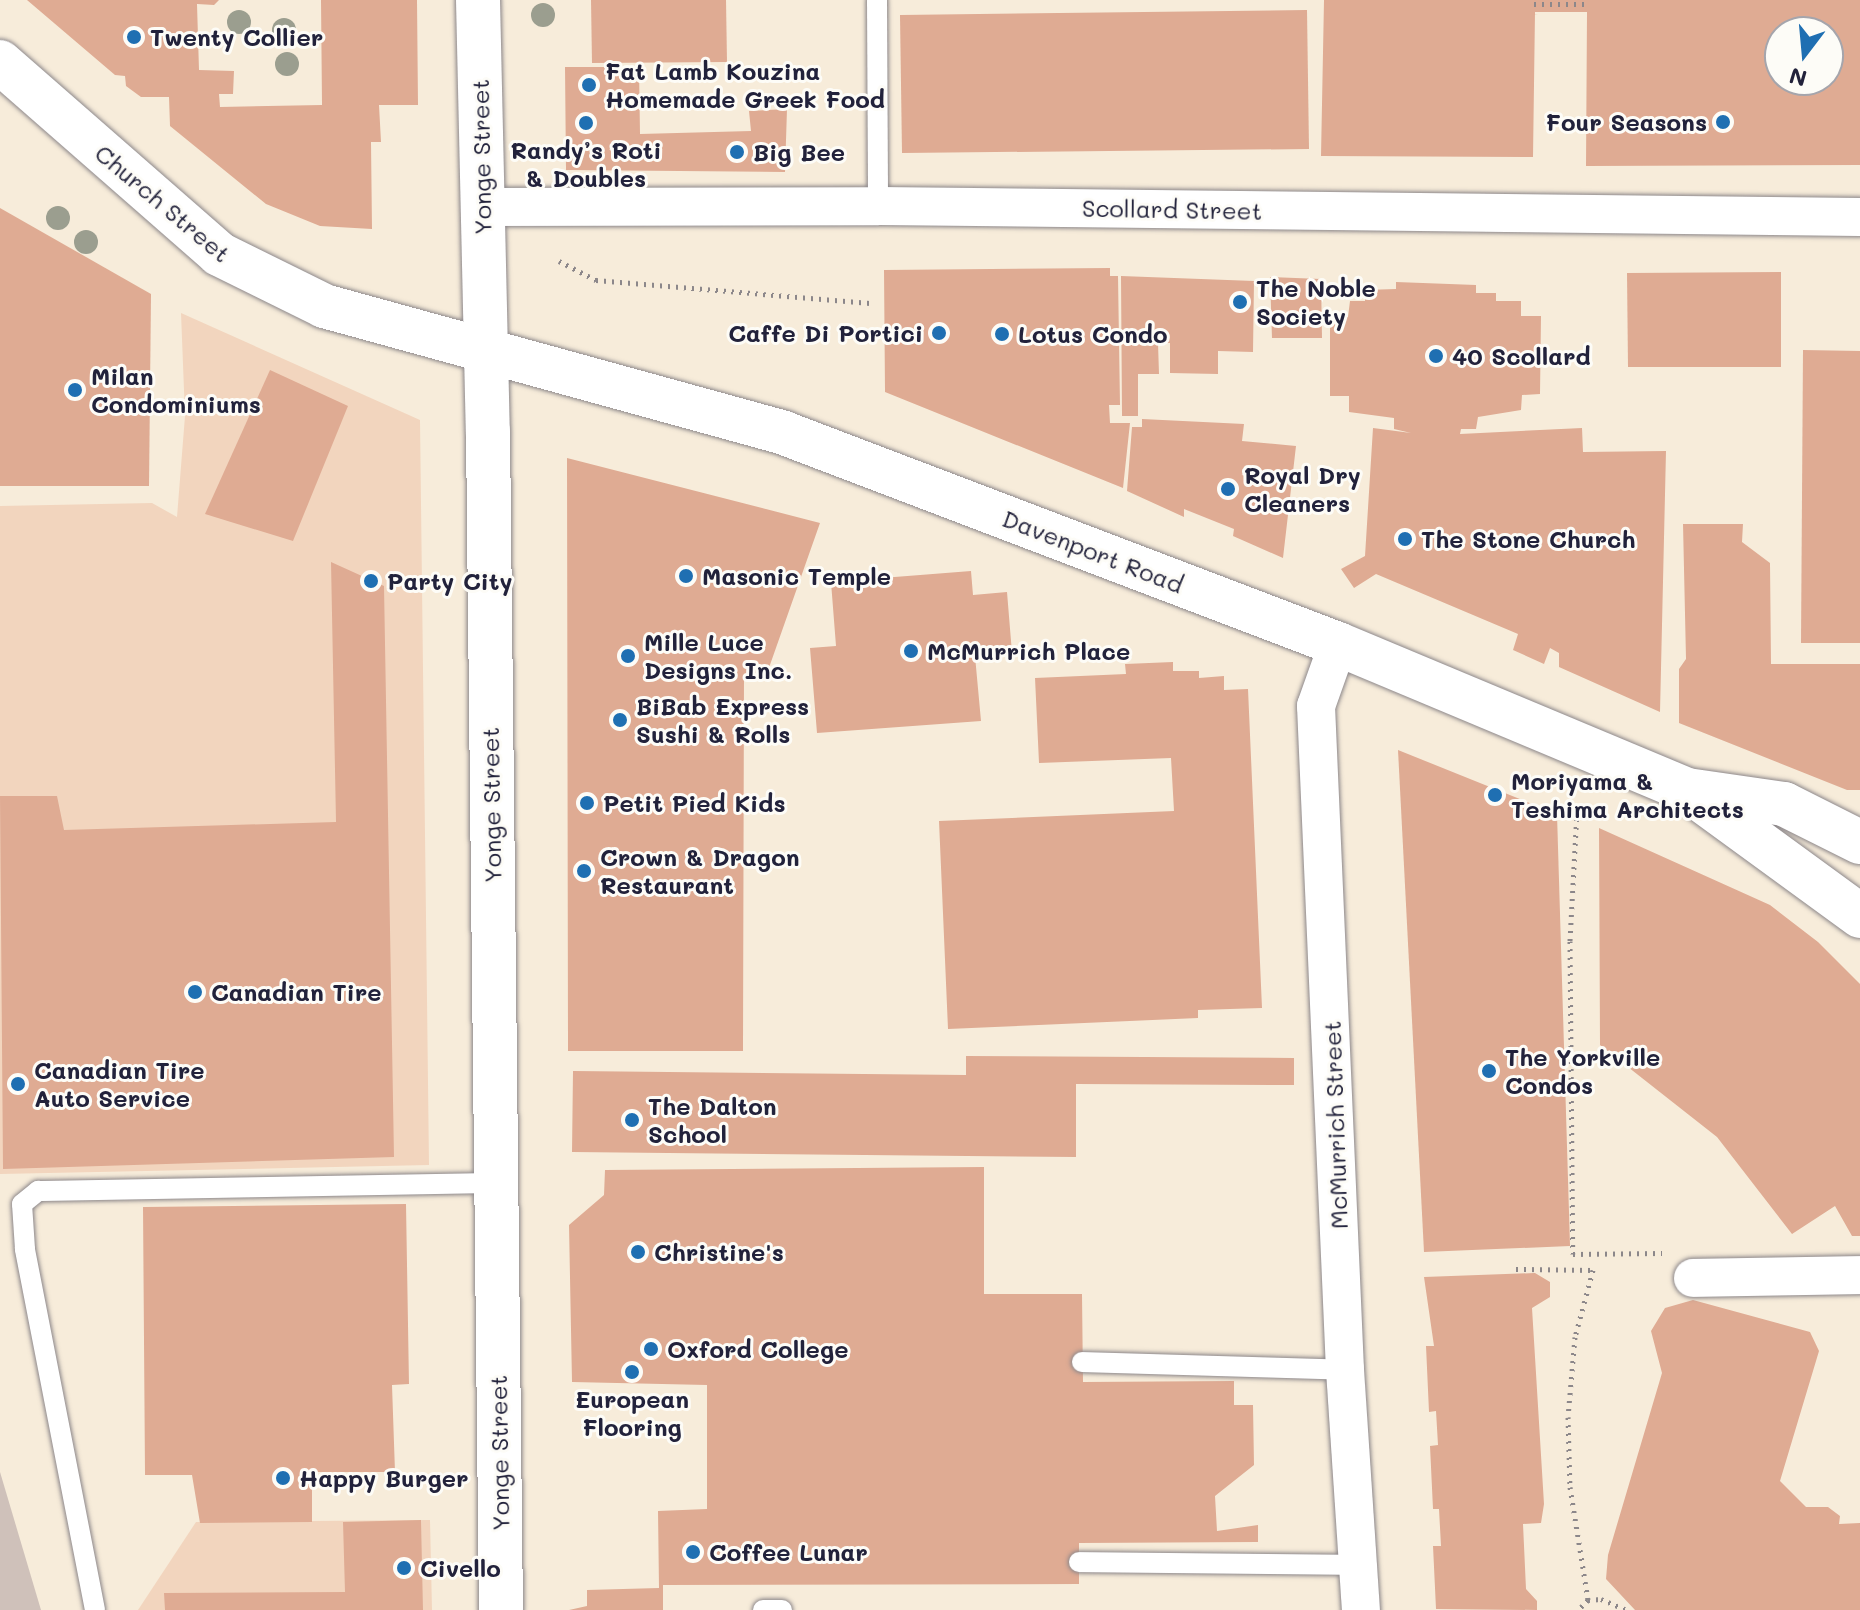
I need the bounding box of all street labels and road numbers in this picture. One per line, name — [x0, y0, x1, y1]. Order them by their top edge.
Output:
street label: Yonge Street — [465, 79, 497, 235]
street label: Church Street — [90, 138, 236, 268]
street label: Scollard Street — [1082, 193, 1262, 225]
street label: Davenport Road — [998, 503, 1188, 599]
street label: Yonge Street — [475, 727, 507, 883]
street label: McMurrich Street — [1317, 1020, 1353, 1230]
street label: Yonge Street — [483, 1375, 515, 1531]

